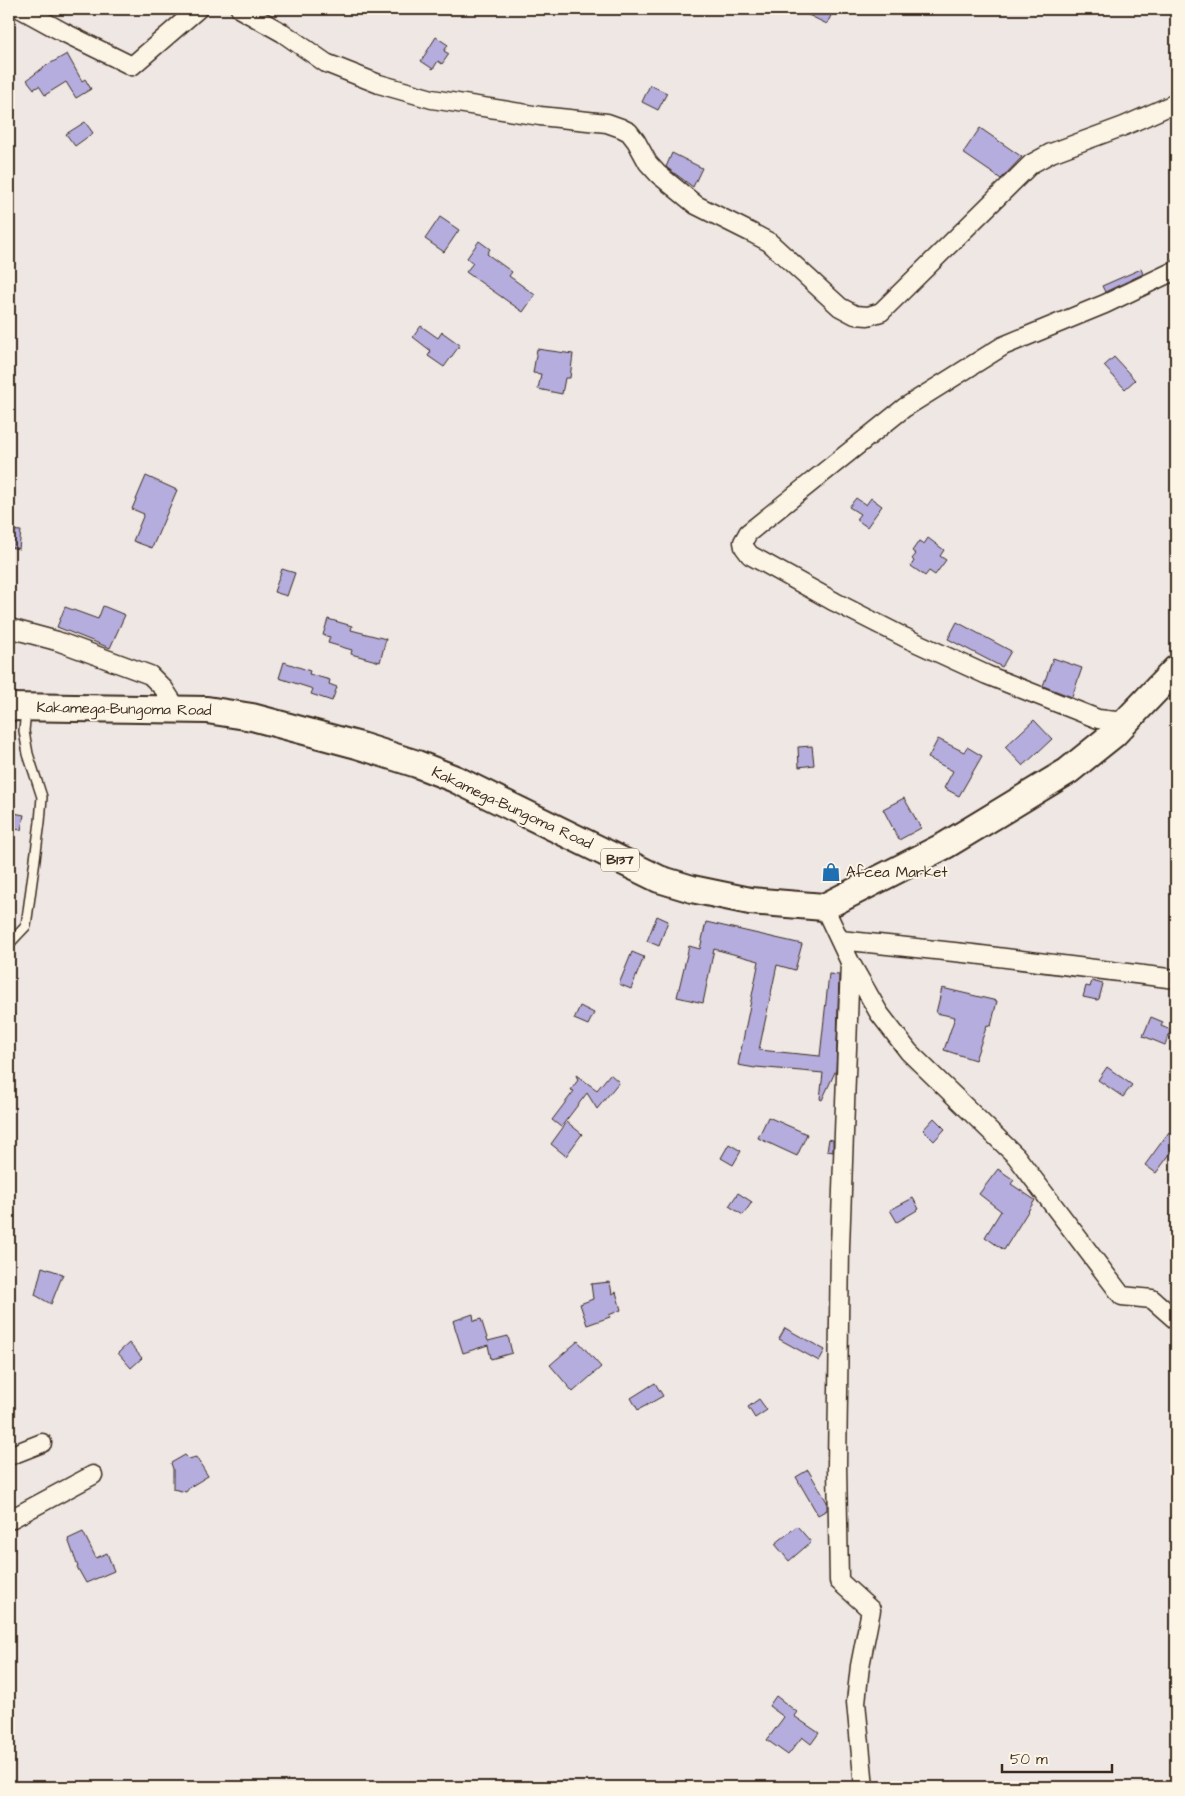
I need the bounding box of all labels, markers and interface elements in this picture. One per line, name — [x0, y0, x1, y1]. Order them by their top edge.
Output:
street label: Kakamega-Bungoma Road — [36, 697, 212, 722]
street label: Kakamega-Bungoma Road — [428, 761, 596, 856]
road number: B137 — [601, 848, 639, 872]
shop icon: Afcea Market — [820, 861, 842, 883]
place label: Afcea Market — [846, 862, 947, 883]
scale bar — [1002, 1741, 1112, 1773]
text: 50 m — [1010, 1749, 1048, 1770]

